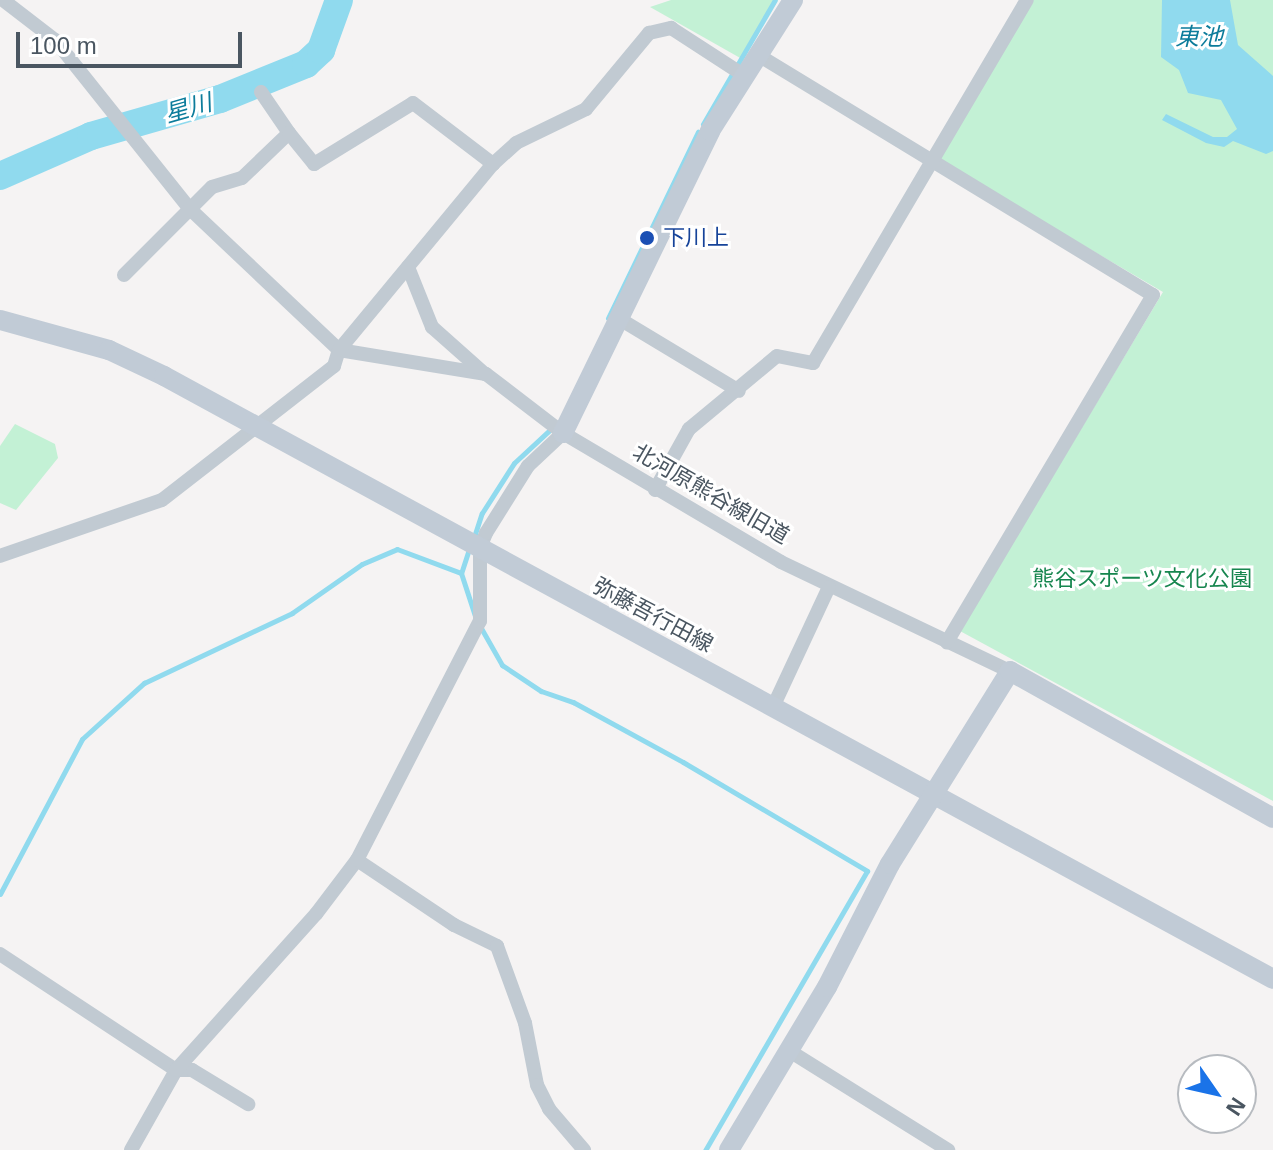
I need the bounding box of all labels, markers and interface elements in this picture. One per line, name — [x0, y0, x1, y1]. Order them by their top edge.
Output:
scale bar — [20, 16, 246, 66]
water label: 東池 — [1175, 23, 1223, 51]
text: 100 m — [30, 32, 97, 59]
water label: 星川 — [161, 88, 215, 128]
place label: 下川上 — [663, 225, 729, 251]
marker: 下川上 — [638, 229, 656, 247]
street label: 北河原熊谷線旧道 — [628, 439, 794, 549]
park label: 熊谷スポーツ文化公園 — [1032, 566, 1252, 592]
street label: 弥藤吾行田線 — [589, 572, 717, 658]
north arrow — [1177, 1054, 1257, 1134]
text: N — [1221, 1093, 1250, 1120]

